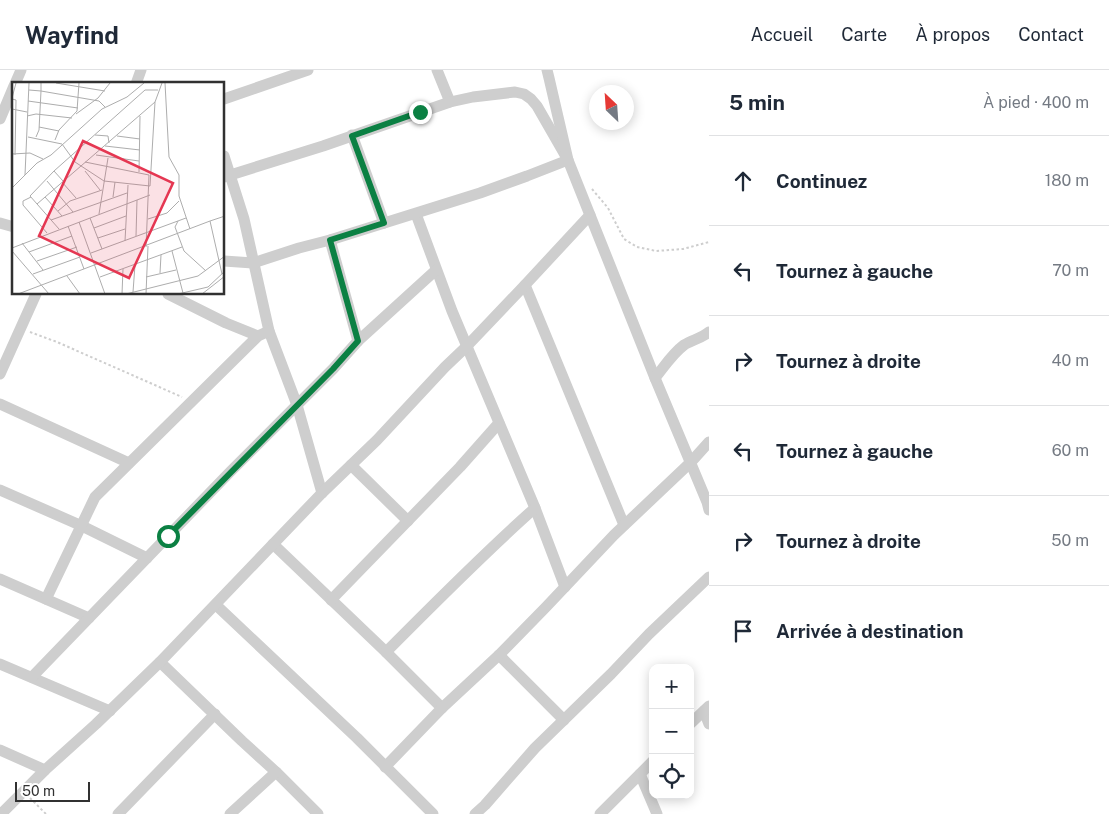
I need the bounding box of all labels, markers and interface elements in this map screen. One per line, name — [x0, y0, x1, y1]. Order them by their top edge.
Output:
text: Wayfind — [25, 21, 119, 49]
text: Accueil — [751, 24, 813, 45]
text: Carte — [841, 24, 887, 45]
text: À propos — [915, 24, 990, 45]
text: Contact — [1018, 24, 1084, 45]
inset map — [12, 82, 225, 295]
north arrow — [589, 85, 634, 130]
text: 5 min — [729, 90, 785, 115]
text: À pied · 400 m — [983, 93, 1089, 112]
route end — [409, 101, 432, 124]
icon: ahead — [729, 167, 757, 195]
text: Continuez — [776, 170, 867, 192]
text: 180 m — [1045, 171, 1089, 190]
icon: left — [729, 257, 757, 285]
text: Tournez à gauche — [776, 260, 933, 282]
text: 70 m — [1052, 261, 1089, 280]
icon: right — [729, 347, 757, 375]
text: Tournez à droite — [776, 350, 921, 372]
text: 40 m — [1051, 351, 1089, 370]
icon: left — [729, 437, 757, 465]
text: Tournez à gauche — [776, 440, 933, 462]
text: 60 m — [1052, 441, 1089, 460]
route start — [157, 525, 180, 548]
icon: right — [729, 527, 757, 555]
text: Tournez à droite — [776, 530, 921, 552]
text: 50 m — [1051, 531, 1089, 550]
icon: arrive — [729, 617, 757, 645]
text: Arrivée à destination — [776, 620, 964, 642]
map controls — [649, 664, 694, 799]
button: + — [649, 664, 694, 709]
button: − — [649, 709, 694, 754]
button: locate — [649, 754, 694, 799]
scale bar — [15, 779, 90, 802]
text: 50 m — [22, 783, 55, 799]

